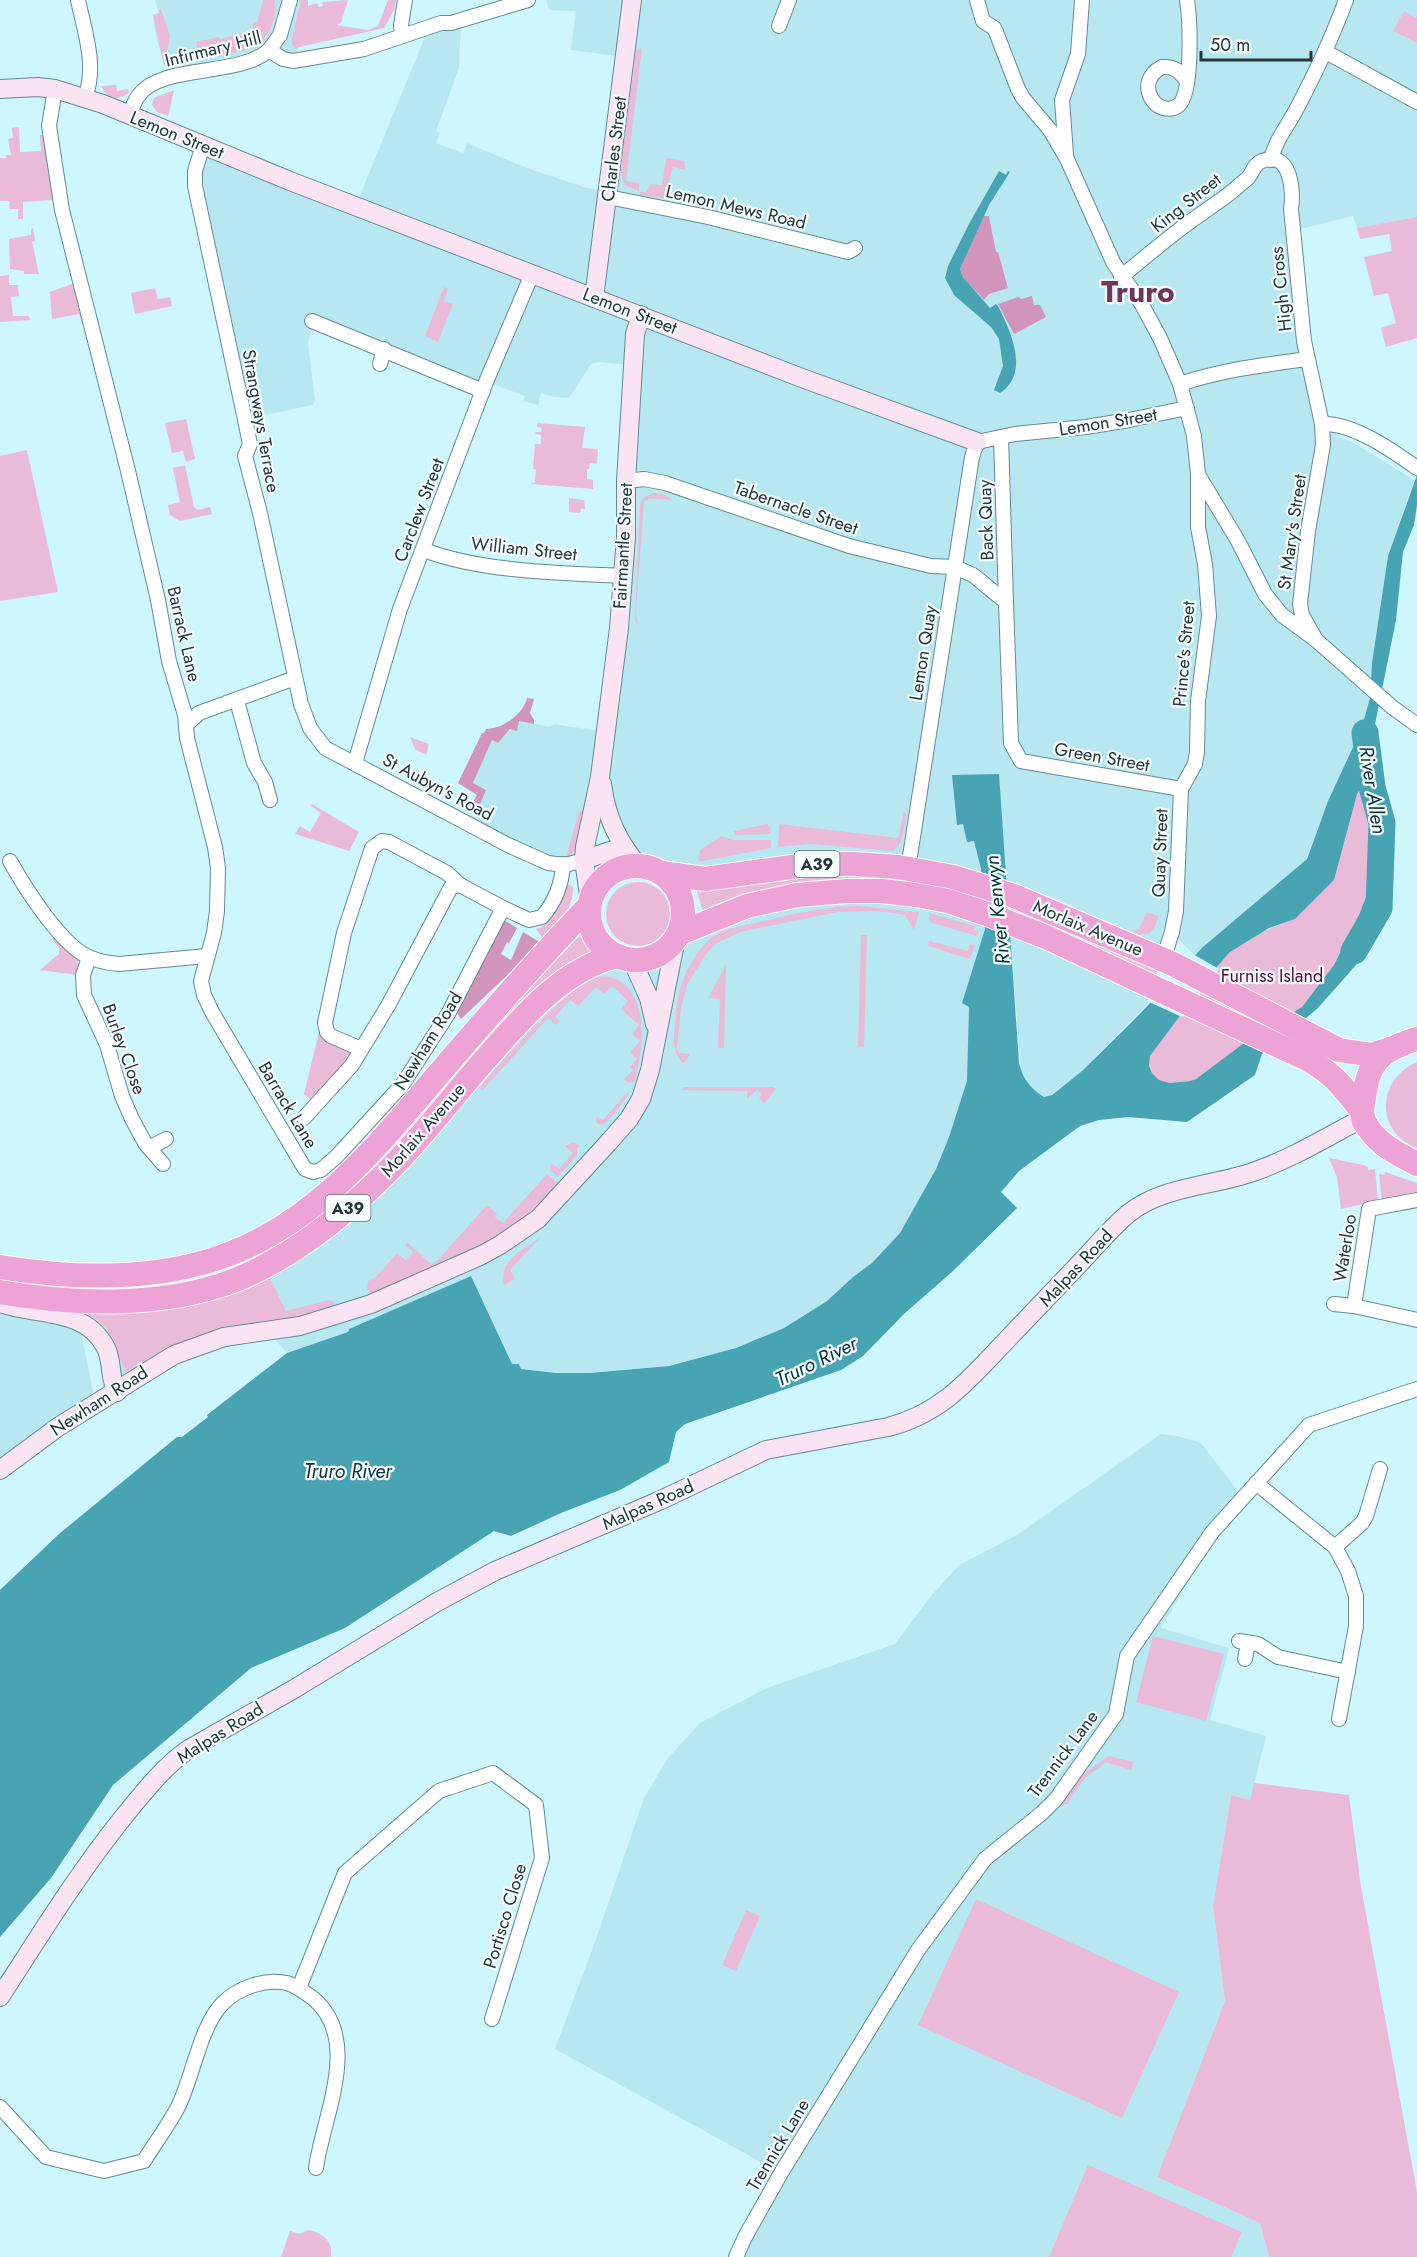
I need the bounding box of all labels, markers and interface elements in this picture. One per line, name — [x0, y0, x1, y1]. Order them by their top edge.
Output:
street label: Infirmary Hill — [162, 24, 264, 74]
scale bar — [1201, 24, 1310, 62]
text: 50 m — [1210, 32, 1250, 58]
street label: Charles Street — [595, 94, 633, 203]
street label: Lemon Street — [126, 104, 228, 166]
street label: King Street — [1145, 167, 1227, 239]
street label: Lemon Mews Road — [663, 178, 809, 236]
street label: High Cross — [1264, 245, 1298, 333]
district label: Truro — [1101, 270, 1175, 313]
street label: Lemon Street — [579, 281, 682, 341]
street label: Strangways Terrace — [236, 347, 286, 495]
street label: Lemon Street — [1057, 401, 1160, 443]
street label: Carclew Street — [387, 454, 451, 566]
street label: St Mary's Street — [1271, 472, 1313, 591]
street label: Tabernacle Street — [731, 475, 862, 542]
street label: Back Quay — [972, 479, 1000, 561]
street label: Fairmantle Street — [607, 482, 639, 610]
street label: William Street — [470, 531, 579, 568]
street label: Barrack Lane — [160, 584, 208, 684]
street label: Prince's Street — [1166, 599, 1202, 708]
street label: Lemon Quay — [903, 603, 943, 703]
street label: Green Street — [1052, 736, 1152, 778]
water label: River Allen — [1351, 744, 1394, 836]
street label: St Aubyn's Road — [378, 747, 498, 827]
street label: Quay Street — [1145, 808, 1175, 898]
road number: A39 — [794, 851, 840, 877]
water label: River Kenwyn — [977, 854, 1018, 966]
street label: Morlaix Avenue — [1029, 893, 1147, 963]
park label: Furniss Island — [1221, 963, 1323, 989]
street label: Newham Road — [387, 987, 469, 1095]
street label: Burley Close — [96, 1000, 152, 1098]
street label: Barrack Lane — [252, 1057, 324, 1153]
street label: Morlaix Avenue — [375, 1077, 471, 1183]
road number: A39 — [326, 1195, 370, 1221]
street label: Waterloo — [1327, 1212, 1363, 1284]
street label: Malpas Road — [1033, 1223, 1119, 1313]
water label: Truro River — [770, 1329, 863, 1394]
street label: Newham Road — [45, 1360, 153, 1442]
water label: Truro River — [304, 1457, 393, 1486]
street label: Malpas Road — [598, 1473, 698, 1537]
street label: Malpas Road — [172, 1696, 268, 1770]
street label: Trennick Lane — [1022, 1705, 1104, 1803]
street label: Portisco Close — [477, 1860, 533, 1972]
street label: Trennick Lane — [740, 2094, 816, 2196]

